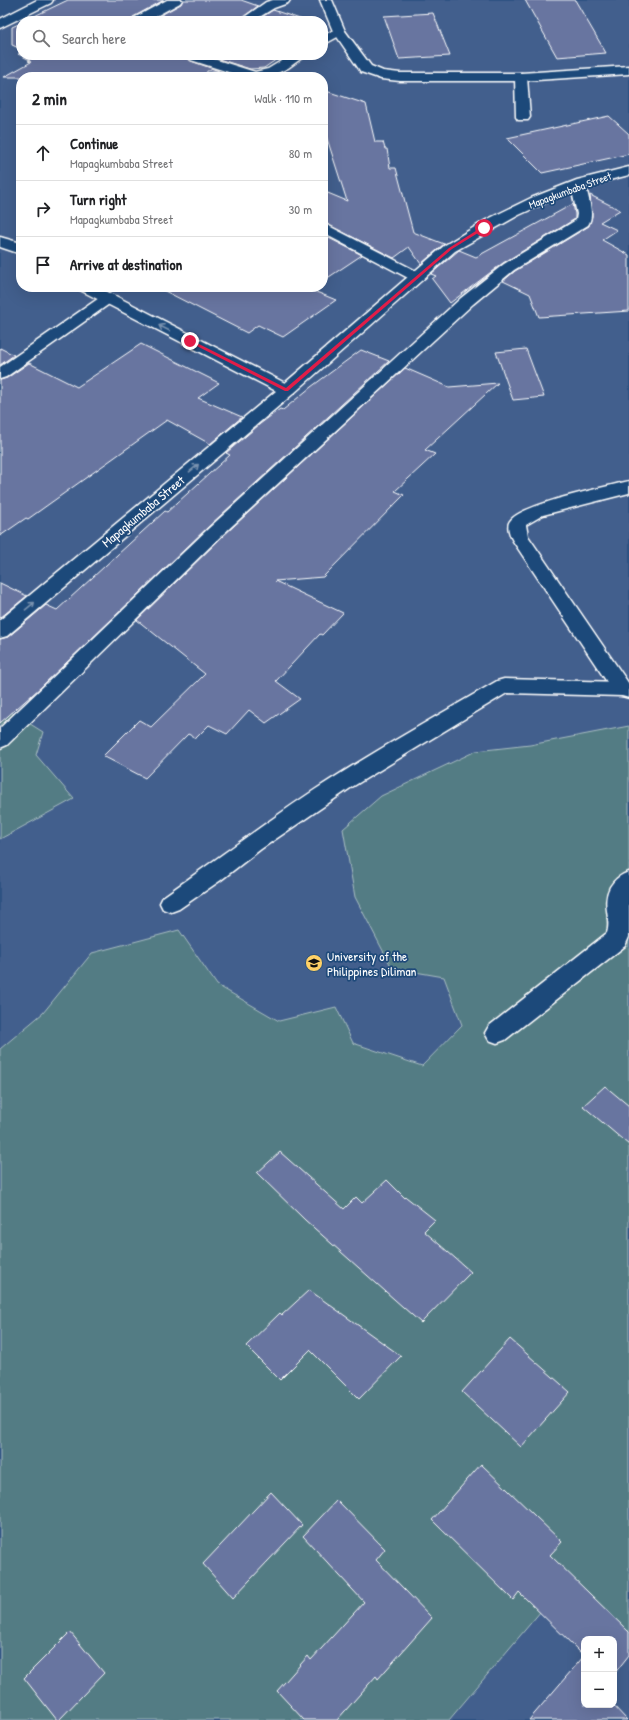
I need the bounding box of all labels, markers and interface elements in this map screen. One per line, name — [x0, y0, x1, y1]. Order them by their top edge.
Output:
search box — [16, 16, 328, 60]
icon: search — [30, 27, 52, 49]
text: Search here — [62, 28, 126, 49]
text: 2 min — [32, 87, 67, 110]
text: Walk · 110 m — [254, 89, 312, 107]
text: Continue — [70, 133, 118, 154]
icon: ahead — [32, 142, 54, 164]
text: 80 m — [289, 144, 312, 162]
text: Mapagkumbaba Street — [70, 154, 173, 172]
street label: Mapagkumbaba Street — [527, 168, 613, 211]
text: Turn right — [70, 189, 126, 210]
icon: right — [32, 198, 54, 220]
text: 30 m — [289, 200, 312, 218]
text: Mapagkumbaba Street — [70, 210, 173, 228]
route start — [475, 219, 493, 237]
icon: arrive — [32, 254, 54, 276]
text: Arrive at destination — [70, 254, 182, 275]
one-way arrow — [159, 324, 171, 331]
route end — [181, 332, 199, 350]
one-way arrow — [188, 464, 199, 473]
street label: Mapagkumbaba Street — [98, 471, 189, 551]
one-way arrow — [25, 601, 35, 610]
place label: University of the Philippines Diliman — [327, 947, 416, 980]
school or university icon: University of the Philippines Diliman — [304, 953, 324, 973]
map controls — [581, 1636, 617, 1708]
button: + — [581, 1636, 617, 1672]
button: − — [581, 1672, 617, 1708]

